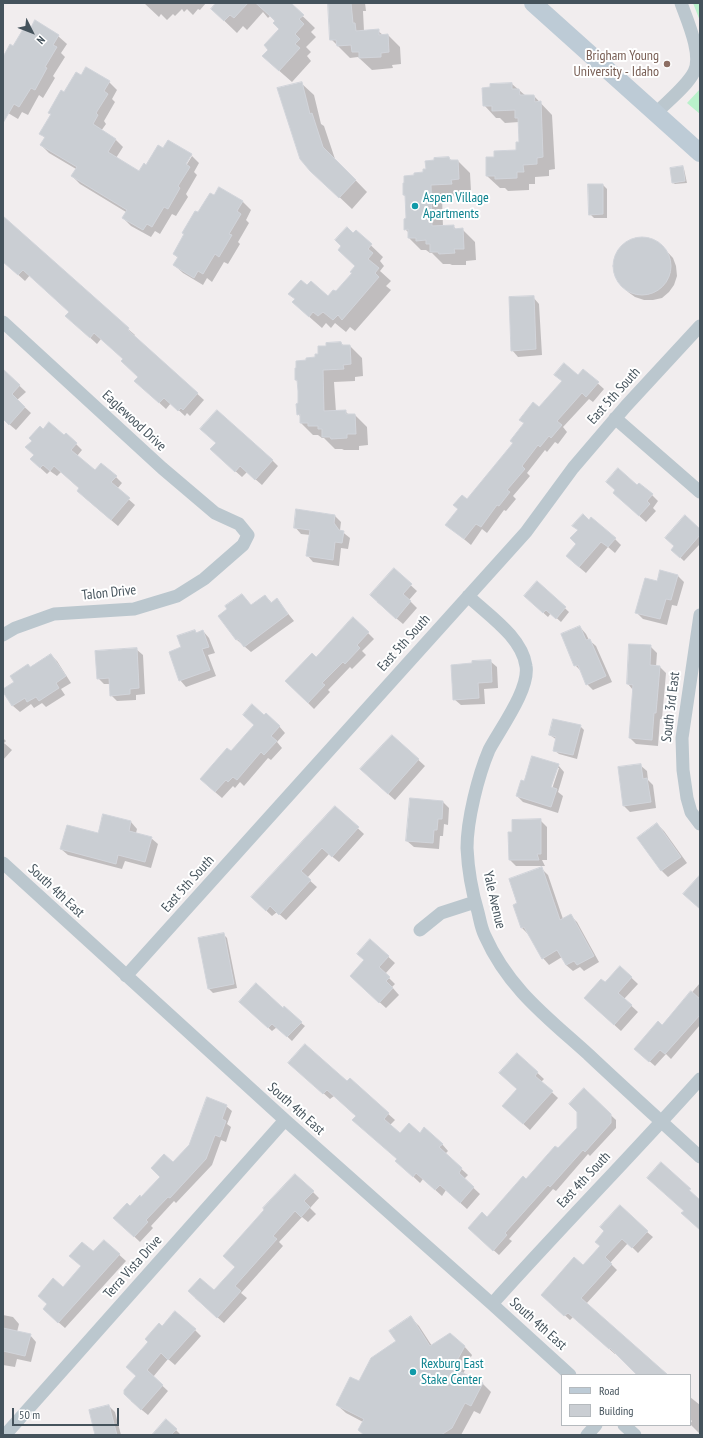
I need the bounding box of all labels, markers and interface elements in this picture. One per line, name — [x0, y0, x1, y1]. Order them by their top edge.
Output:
north arrow — [12, 12, 52, 52]
text: N — [34, 33, 48, 47]
place label: Brigham Young University - Idaho — [574, 48, 659, 80]
marker: Brigham Young University - Idaho — [662, 59, 672, 69]
place label: Aspen Village Apartments — [423, 190, 489, 222]
marker: Aspen Village Apartments — [410, 201, 420, 211]
street label: East 5th South — [584, 364, 644, 428]
street label: Eaglewood Drive — [99, 387, 169, 455]
street label: Talon Drive — [81, 582, 137, 604]
street label: East 5th South — [374, 611, 434, 675]
street label: South 3rd East — [658, 671, 684, 743]
street label: East 5th South — [158, 852, 218, 916]
street label: South 4th East — [24, 861, 88, 921]
street label: Yale Avenue — [479, 870, 509, 930]
street label: South 4th East — [264, 1079, 328, 1139]
street label: East 4th South — [554, 1148, 614, 1212]
street label: Terra Vista Drive — [100, 1232, 166, 1302]
street label: South 4th East — [506, 1294, 570, 1354]
place label: Rexburg East Stake Center — [421, 1356, 484, 1388]
marker: Rexburg East Stake Center — [408, 1367, 418, 1377]
legend — [561, 1374, 691, 1426]
text: Road — [599, 1383, 619, 1398]
scale bar — [14, 1400, 121, 1426]
text: Building — [599, 1403, 634, 1418]
text: 50 m — [19, 1407, 40, 1422]

